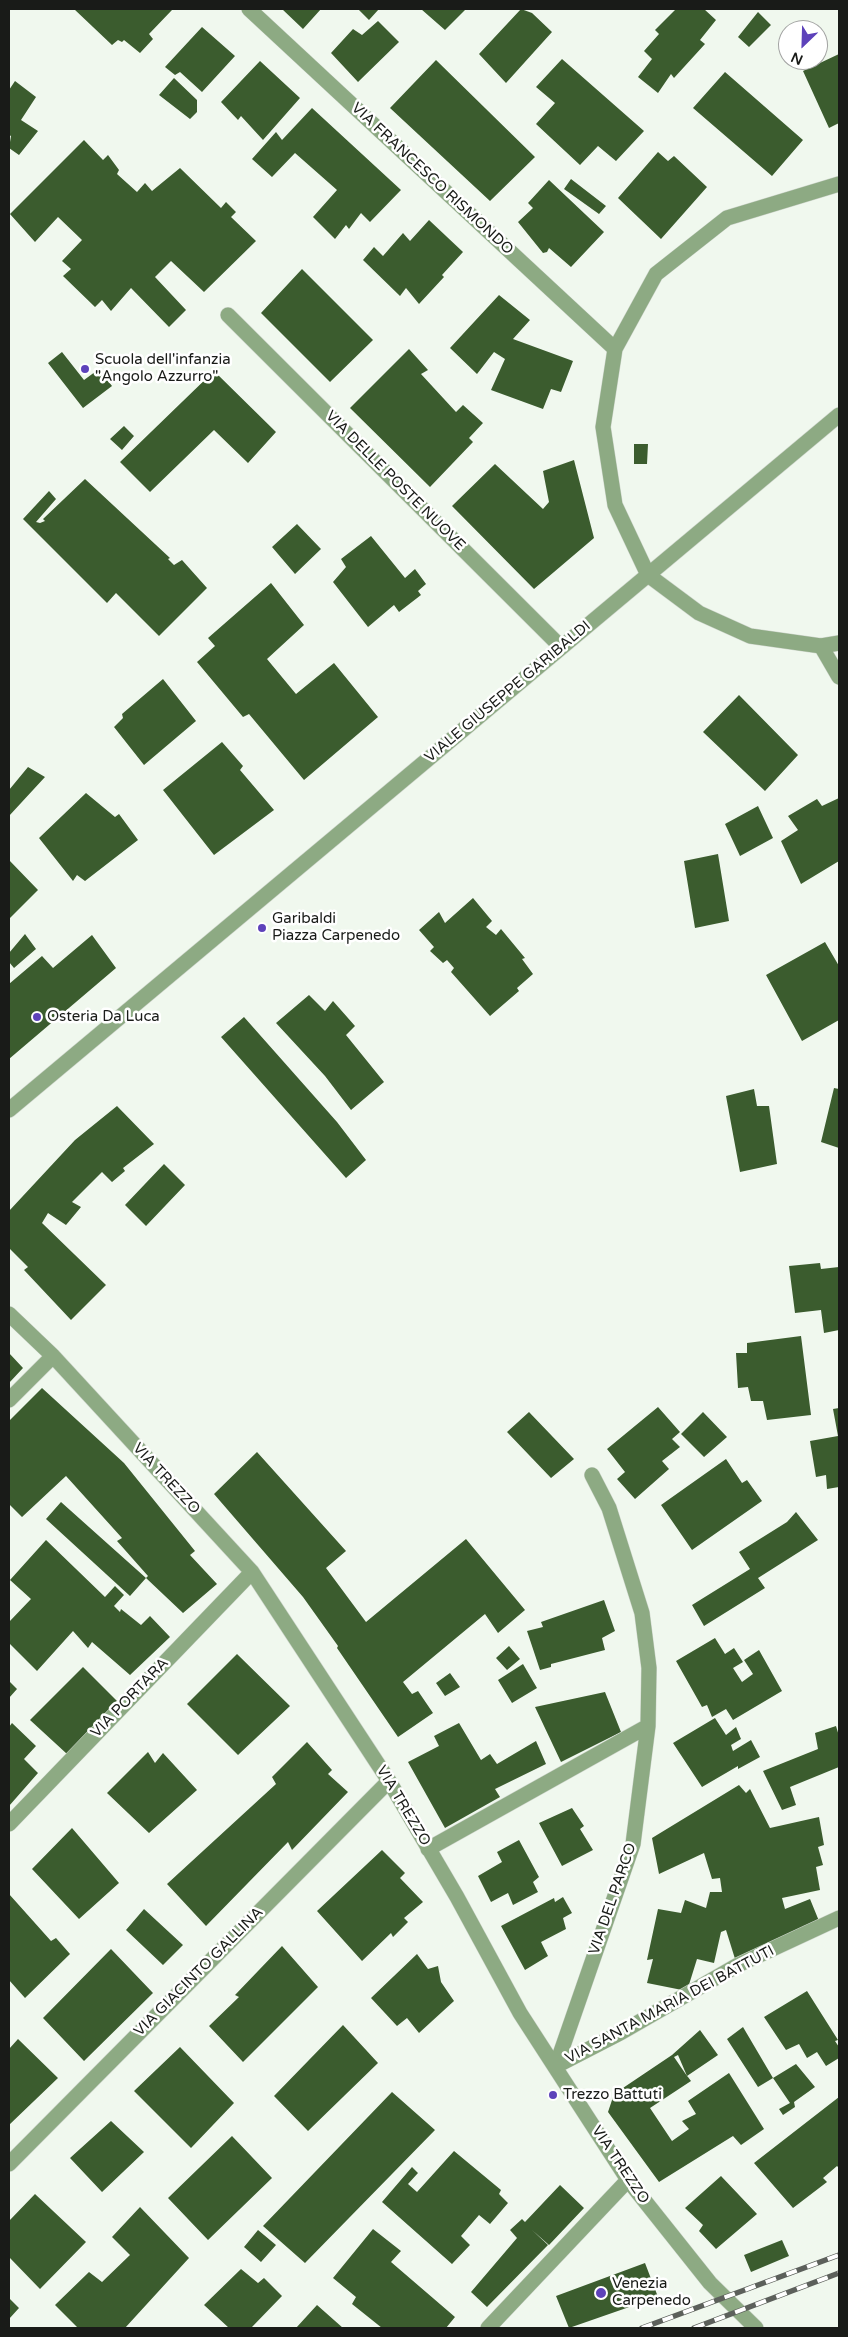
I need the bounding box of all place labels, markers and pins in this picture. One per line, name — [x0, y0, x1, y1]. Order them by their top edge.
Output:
place label: Scuola dell'infanzia "Angolo Azzurro" — [95, 351, 231, 386]
marker: Scuola dell'infanzia "Angolo Azzurro" — [79, 363, 91, 375]
place label: Garibaldi Piazza Carpenedo — [272, 910, 400, 945]
marker: Garibaldi Piazza Carpenedo — [256, 922, 268, 934]
place label: Osteria Da Luca — [47, 1008, 160, 1026]
marker: Osteria Da Luca — [31, 1011, 43, 1023]
place label: Trezzo Battuti — [563, 2086, 662, 2104]
marker: Trezzo Battuti — [547, 2089, 559, 2101]
place label: Venezia Carpenedo — [612, 2275, 691, 2310]
marker: Venezia Carpenedo — [594, 2286, 608, 2300]

